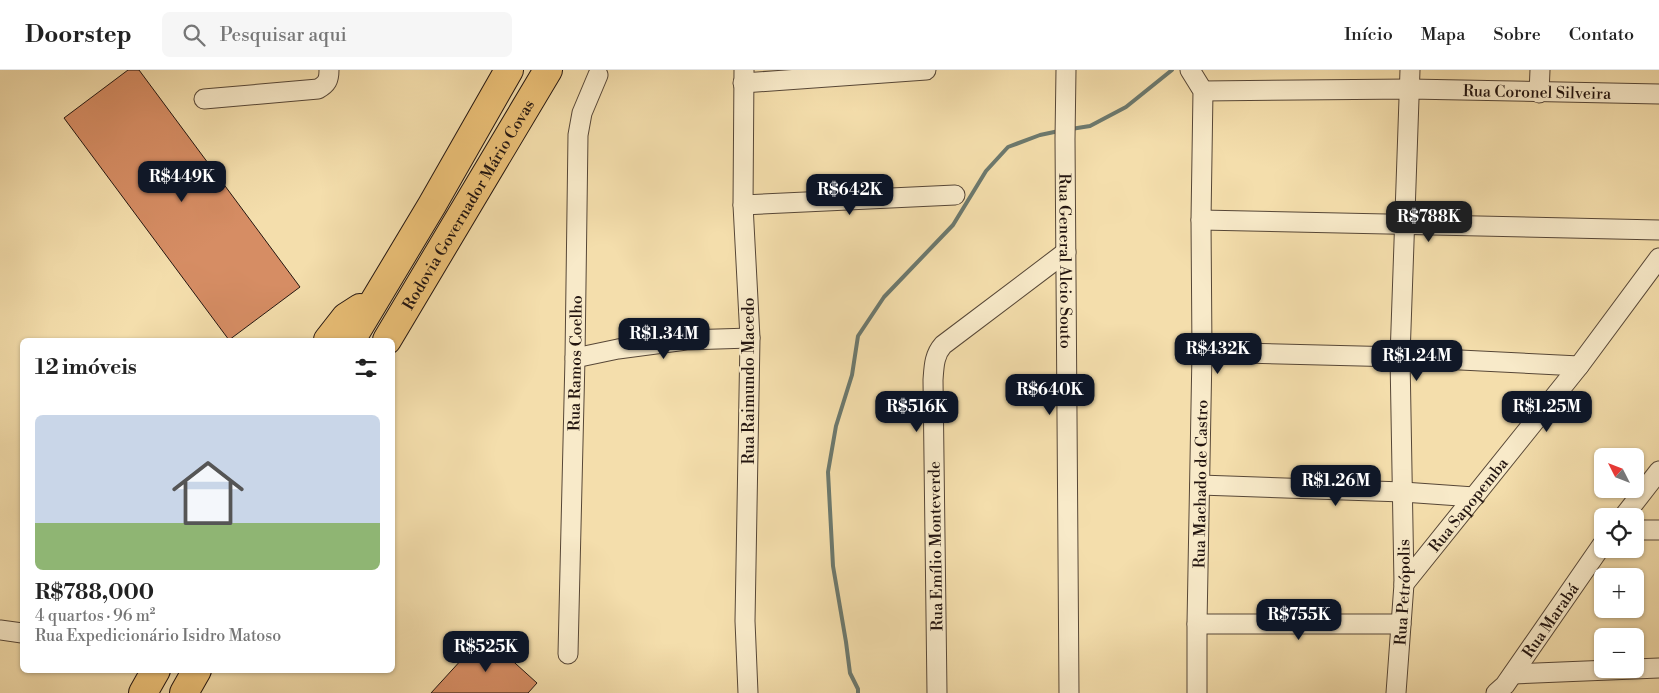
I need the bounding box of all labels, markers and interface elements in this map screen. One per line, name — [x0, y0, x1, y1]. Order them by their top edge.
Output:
search box — [162, 12, 512, 57]
text: Doorstep — [25, 20, 132, 50]
icon: search — [180, 21, 208, 49]
text: Pesquisar aqui — [220, 23, 347, 47]
text: Início — [1344, 23, 1393, 46]
text: Mapa — [1421, 23, 1465, 46]
text: Sobre — [1493, 23, 1541, 46]
text: Contato — [1569, 23, 1634, 46]
street label: Rua Coronel Silveira — [1463, 81, 1612, 104]
street label: Rodovia Governador Mário Covas — [398, 96, 539, 314]
pin: R$449K — [141, 160, 223, 203]
text: R$449K — [149, 167, 215, 187]
street label: Rua General Alcio Souto — [1054, 173, 1076, 349]
pin: R$642K — [809, 174, 891, 216]
text: R$642K — [817, 180, 883, 200]
pin: R$788K — [1388, 200, 1470, 243]
text: R$788K — [1397, 207, 1461, 227]
street label: Rua Ramos Coelho — [564, 295, 587, 431]
street label: Rua Raimundo Macedo — [739, 298, 759, 464]
pin: R$1.34M — [618, 318, 710, 360]
text: R$1.34M — [630, 324, 698, 344]
pin: R$432K — [1177, 332, 1259, 375]
text: R$432K — [1186, 339, 1250, 359]
pin: R$1.24M — [1371, 340, 1463, 382]
text: R$1.24M — [1382, 346, 1452, 366]
icon: filters — [352, 354, 380, 382]
text: 12 imóveis — [35, 355, 137, 381]
pin: R$640K — [1009, 374, 1091, 416]
text: R$640K — [1016, 380, 1084, 400]
pin: R$516K — [876, 390, 958, 433]
pin: R$1.25M — [1501, 390, 1593, 433]
text: R$516K — [886, 397, 948, 417]
text: R$1.25M — [1513, 397, 1581, 417]
street label: Rua Machado de Castro — [1190, 399, 1212, 569]
icon: home — [163, 448, 253, 538]
north arrow — [1594, 448, 1644, 498]
map controls — [1594, 448, 1644, 678]
street label: Rua Sapopemba — [1425, 453, 1513, 556]
street label: Rua Emílio Monteverde — [925, 461, 947, 631]
pin: R$1.26M — [1290, 464, 1382, 507]
text: R$1.26M — [1302, 471, 1370, 491]
button: locate — [1594, 508, 1644, 558]
street label: Rua Petrópolis — [1391, 539, 1415, 646]
button: + — [1594, 568, 1644, 618]
street label: Rua Marabá — [1518, 579, 1584, 662]
text: R$788,000 — [35, 580, 154, 606]
pin: R$755K — [1258, 598, 1340, 641]
text: R$755K — [1267, 605, 1331, 625]
text: 4 quartos · 96 m² — [35, 606, 155, 626]
text: Rua Expedicionário Isidro Matoso — [35, 626, 281, 646]
button: − — [1594, 628, 1644, 678]
pin: R$525K — [445, 630, 527, 673]
text: R$525K — [454, 637, 518, 657]

